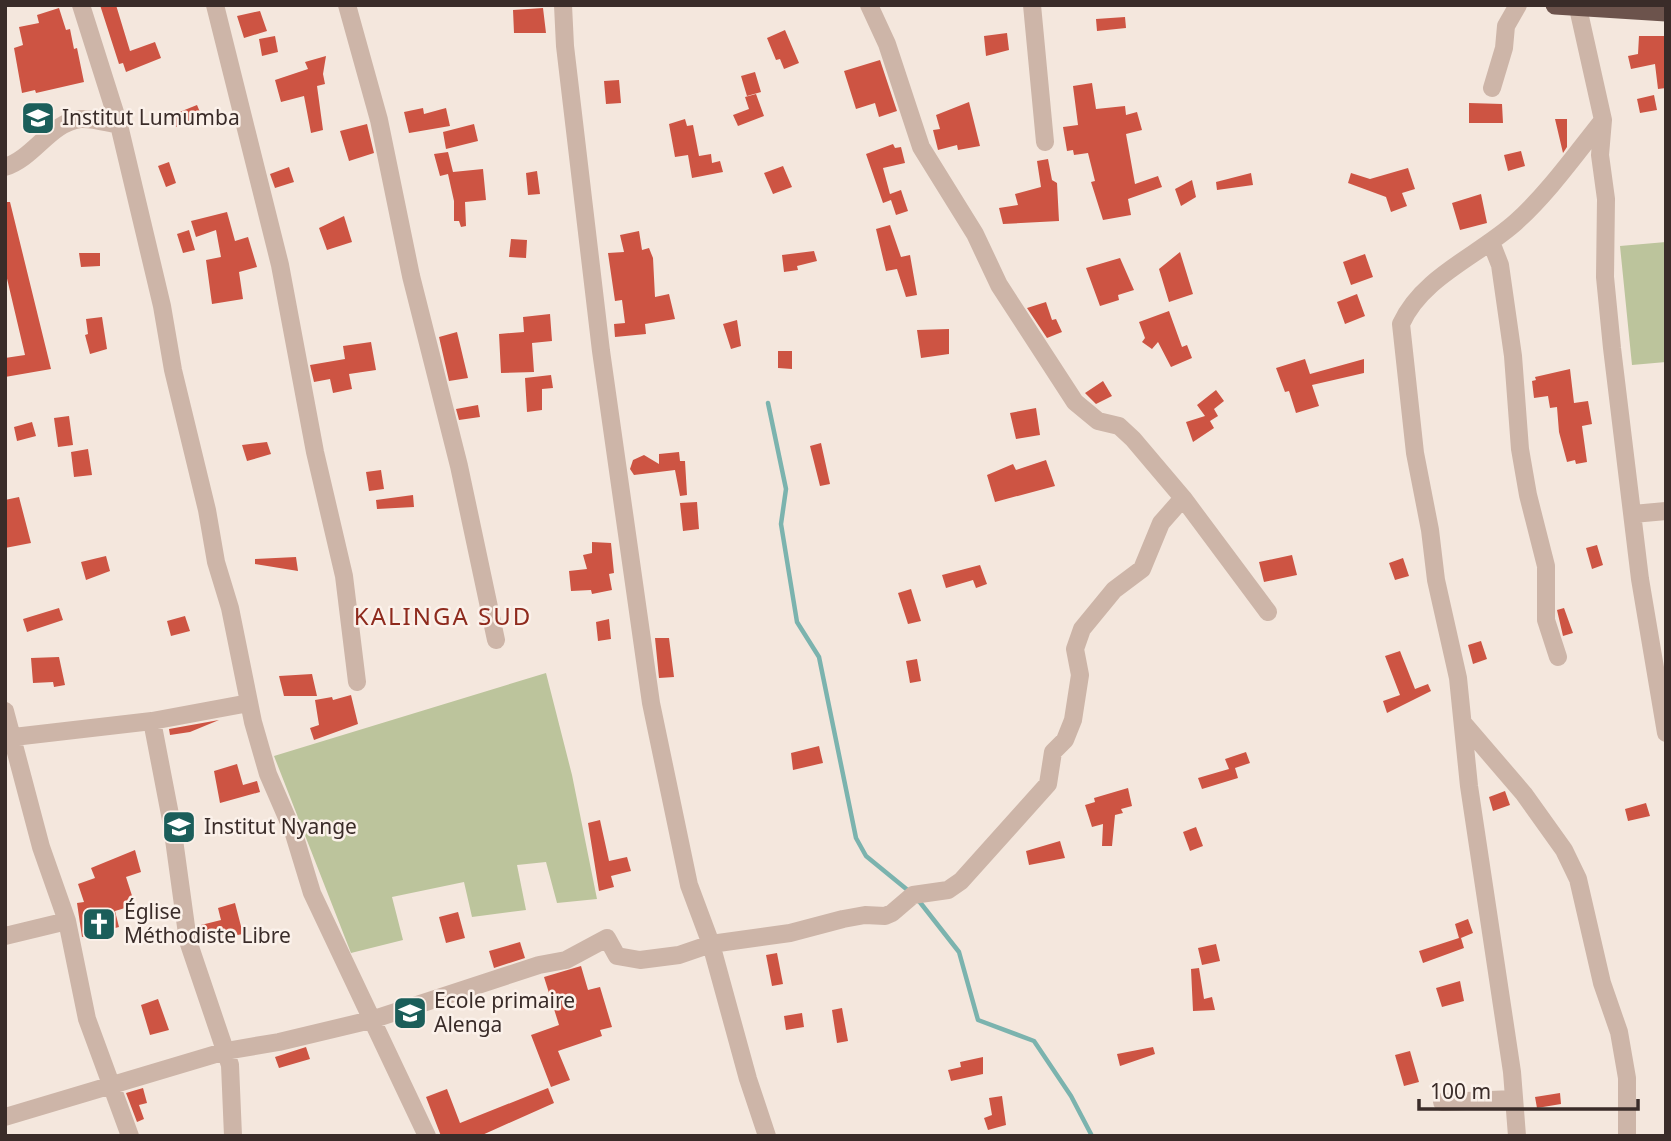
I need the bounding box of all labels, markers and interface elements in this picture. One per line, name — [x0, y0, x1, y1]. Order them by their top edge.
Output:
school or university icon: Institut Lumumba — [19, 99, 57, 137]
place label: Institut Lumumba — [62, 103, 240, 131]
district label: KALINGA SUD — [354, 599, 532, 632]
school or university icon: Institut Nyange — [160, 808, 198, 846]
place label: Institut Nyange — [204, 812, 357, 840]
place label: Église Méthodiste Libre — [124, 897, 291, 949]
church icon: Église Méthodiste Libre — [80, 905, 118, 943]
place label: Ecole primaire Alenga — [434, 986, 575, 1038]
school or university icon: Ecole primaire Alenga — [391, 994, 429, 1032]
scale bar — [1419, 1068, 1638, 1112]
text: 100 m — [1430, 1077, 1491, 1105]

